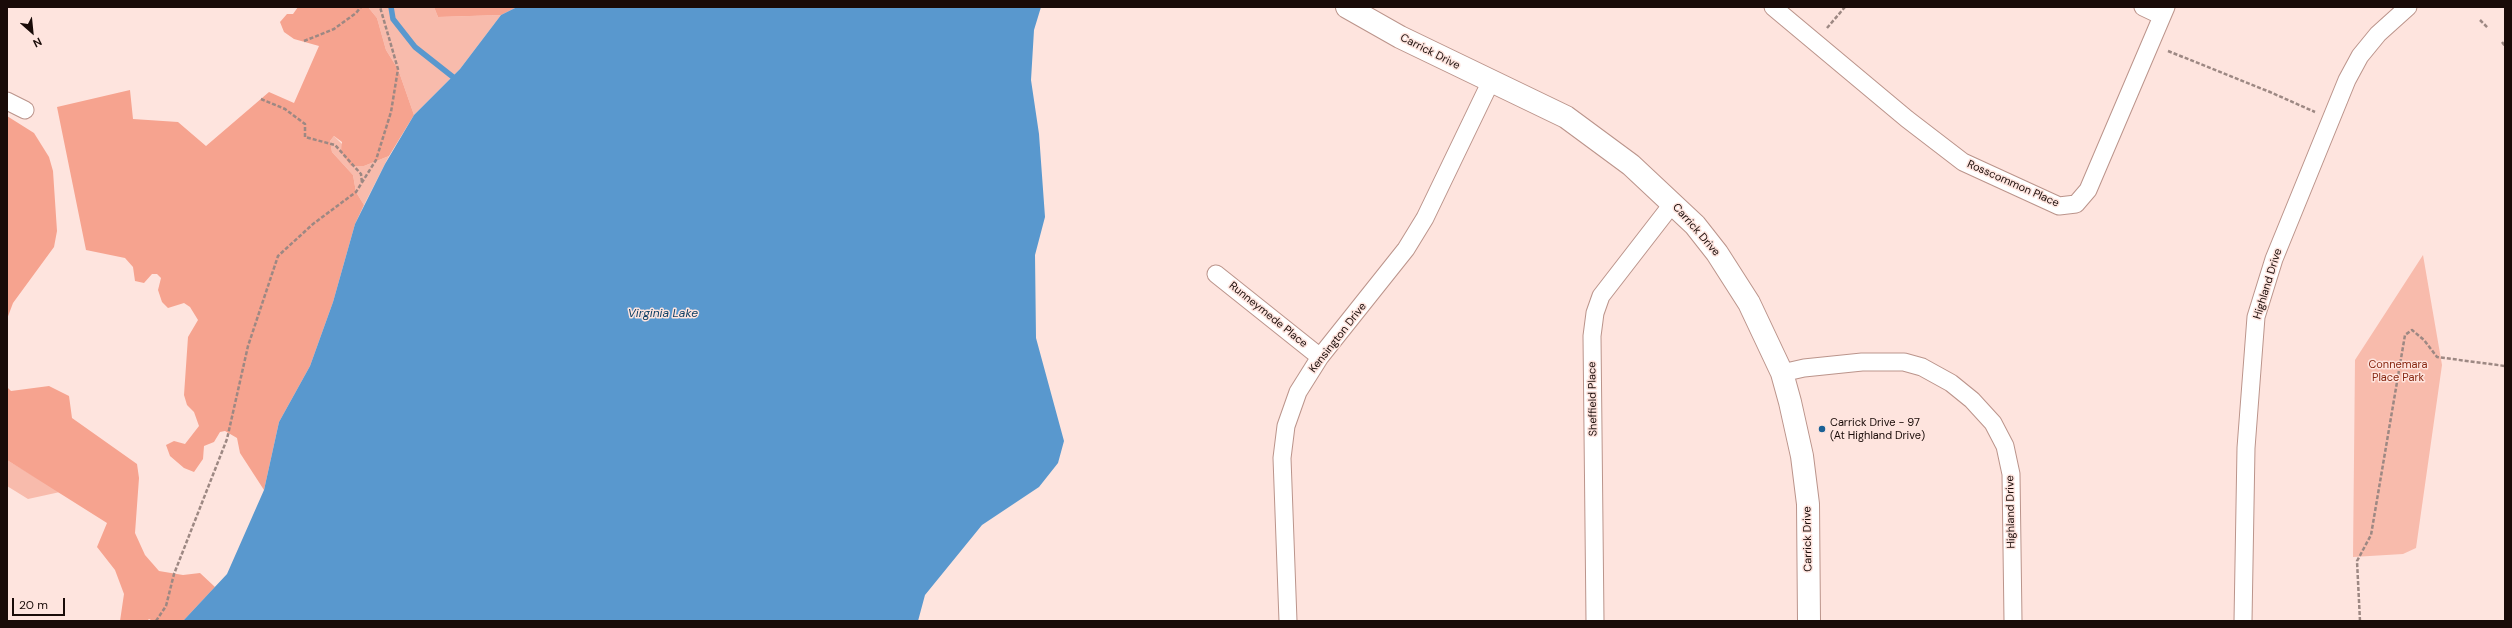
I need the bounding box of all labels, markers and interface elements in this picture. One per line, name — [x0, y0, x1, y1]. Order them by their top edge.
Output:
north arrow — [12, 12, 52, 52]
street label: Carrick Drive — [1398, 31, 1462, 73]
text: N — [31, 35, 44, 51]
street label: Rosscommon Place — [1965, 158, 2061, 210]
street label: Carrick Drive — [1670, 201, 1722, 259]
street label: Highland Drive — [2251, 247, 2285, 321]
street label: Runneymede Place — [1226, 279, 1310, 351]
street label: Kensington Drive — [1307, 300, 1369, 376]
water label: Virginia Lake — [628, 307, 698, 321]
park label: Connemara Place Park — [2368, 358, 2428, 384]
street label: Sheffield Place — [1586, 362, 1600, 436]
place label: Carrick Drive - 97 (At Highland Drive) — [1830, 416, 1925, 442]
marker: Carrick Drive - 97 (At Highland Drive) — [1817, 424, 1827, 434]
street label: Highland Drive — [2004, 475, 2018, 549]
street label: Carrick Drive — [1801, 506, 1815, 572]
scale bar — [14, 590, 67, 616]
text: 20 m — [19, 597, 48, 613]

